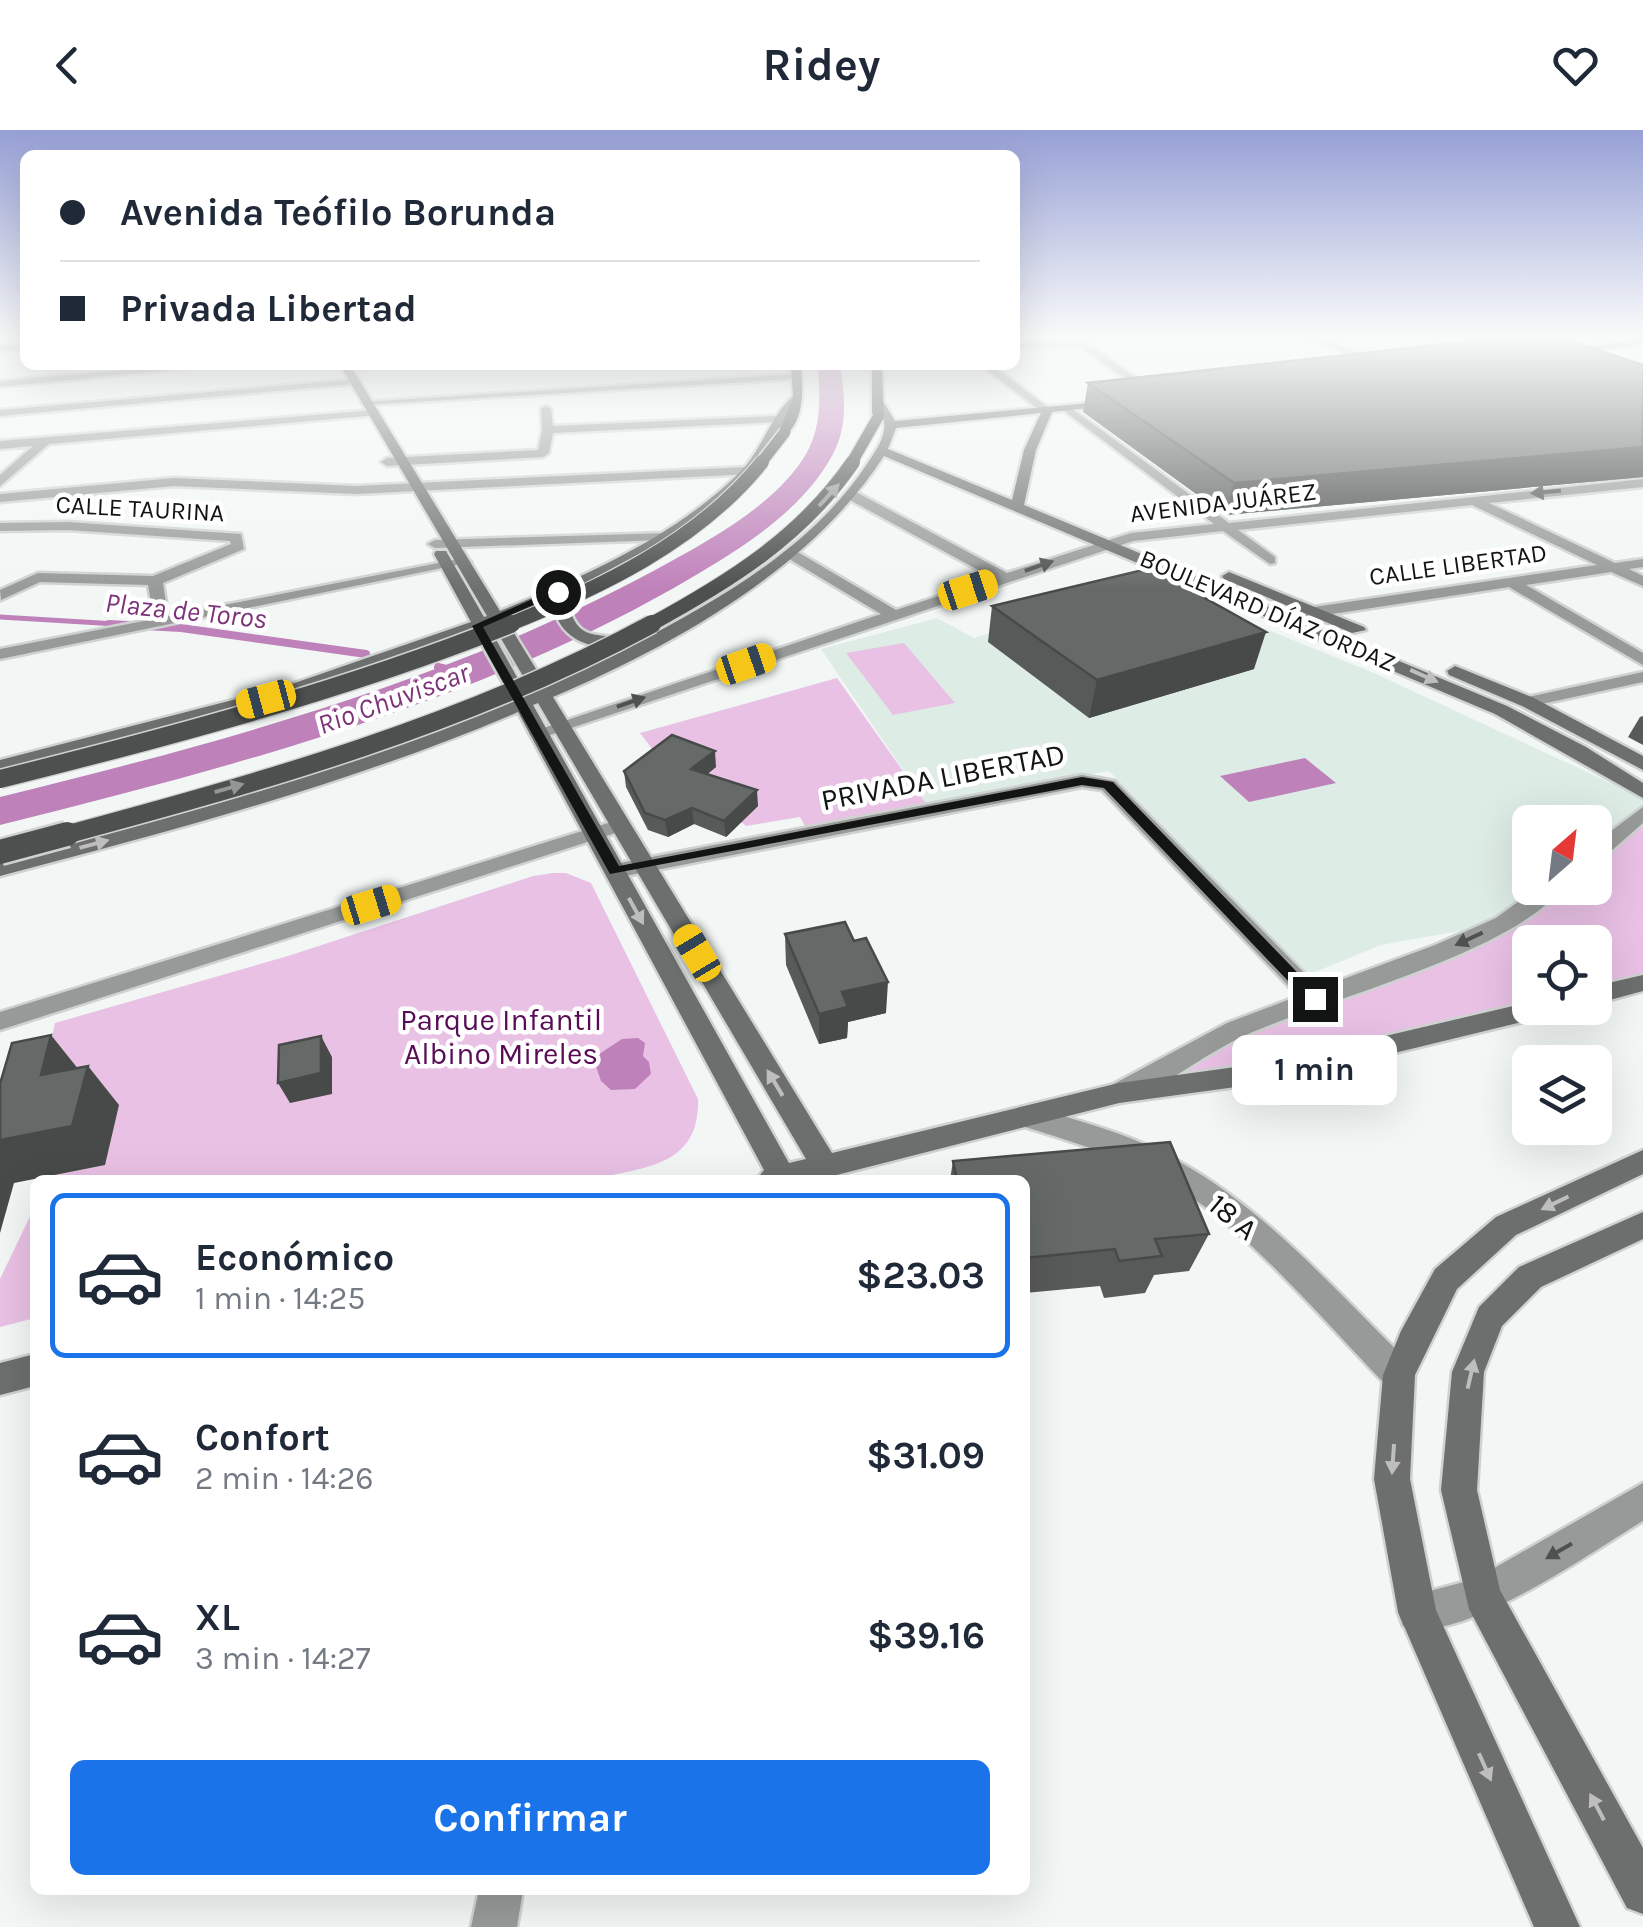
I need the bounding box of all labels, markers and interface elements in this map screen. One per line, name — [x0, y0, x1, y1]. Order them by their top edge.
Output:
icon: back — [40, 38, 95, 93]
icon: heart — [1548, 38, 1603, 93]
text: Ridey — [763, 39, 880, 91]
text: Avenida Teófilo Borunda — [120, 190, 556, 235]
text: Privada Libertad — [120, 286, 417, 331]
street label: AVENIDA JUÁREZ — [1128, 477, 1318, 528]
one-way arrow — [817, 483, 839, 508]
one-way arrow — [1529, 485, 1561, 501]
street label: CALLE TAURINA — [55, 490, 225, 527]
street label: CALLE LIBERTAD — [1367, 538, 1549, 591]
street label: BOULEVARD DÍAZ ORDAZ — [1136, 543, 1400, 677]
one-way arrow — [1024, 558, 1054, 573]
car — [935, 566, 1001, 614]
route start — [536, 570, 581, 615]
water label: Plaza de Toros — [104, 586, 268, 635]
car — [713, 640, 779, 688]
water label: Rio Chuviscar — [313, 655, 475, 741]
one-way arrow — [1409, 668, 1439, 684]
car — [233, 677, 299, 721]
one-way arrow — [616, 694, 646, 709]
street label: PRIVADA LIBERTAD — [818, 736, 1068, 818]
one-way arrow — [214, 780, 245, 795]
north arrow — [1512, 805, 1612, 905]
map controls — [1512, 805, 1612, 1145]
one-way arrow — [79, 836, 110, 852]
car — [338, 882, 404, 928]
one-way arrow — [628, 896, 645, 925]
car — [669, 920, 725, 986]
button: locate — [1512, 925, 1612, 1025]
one-way arrow — [1454, 931, 1483, 948]
route end — [1293, 977, 1338, 1022]
park label: Parque Infantil Albino Mireles — [400, 1002, 602, 1072]
callout: 1 min — [1232, 1034, 1398, 1104]
button: layers — [1512, 1045, 1612, 1145]
text: 1 min — [1274, 1051, 1355, 1088]
one-way arrow — [767, 1069, 784, 1097]
street label: 18 A — [1201, 1186, 1265, 1248]
one-way arrow — [1540, 1194, 1569, 1211]
icon: car — [75, 1231, 165, 1321]
text: Económico — [195, 1235, 394, 1280]
text: $23.03 — [856, 1253, 985, 1298]
text: 1 min · 14:25 — [195, 1280, 365, 1317]
one-way arrow — [1463, 1358, 1479, 1389]
icon: car — [75, 1411, 165, 1501]
text: Confort — [195, 1415, 330, 1460]
text: $31.09 — [866, 1433, 985, 1478]
one-way arrow — [1385, 1444, 1401, 1475]
text: 2 min · 14:26 — [195, 1460, 374, 1497]
one-way arrow — [1545, 1542, 1573, 1559]
icon: car — [75, 1591, 165, 1681]
text: XL — [195, 1595, 240, 1640]
text: $39.16 — [867, 1613, 985, 1658]
text: 3 min · 14:27 — [195, 1640, 371, 1677]
one-way arrow — [1477, 1753, 1493, 1782]
button: Confirmar — [70, 1760, 990, 1875]
one-way arrow — [1588, 1792, 1605, 1821]

